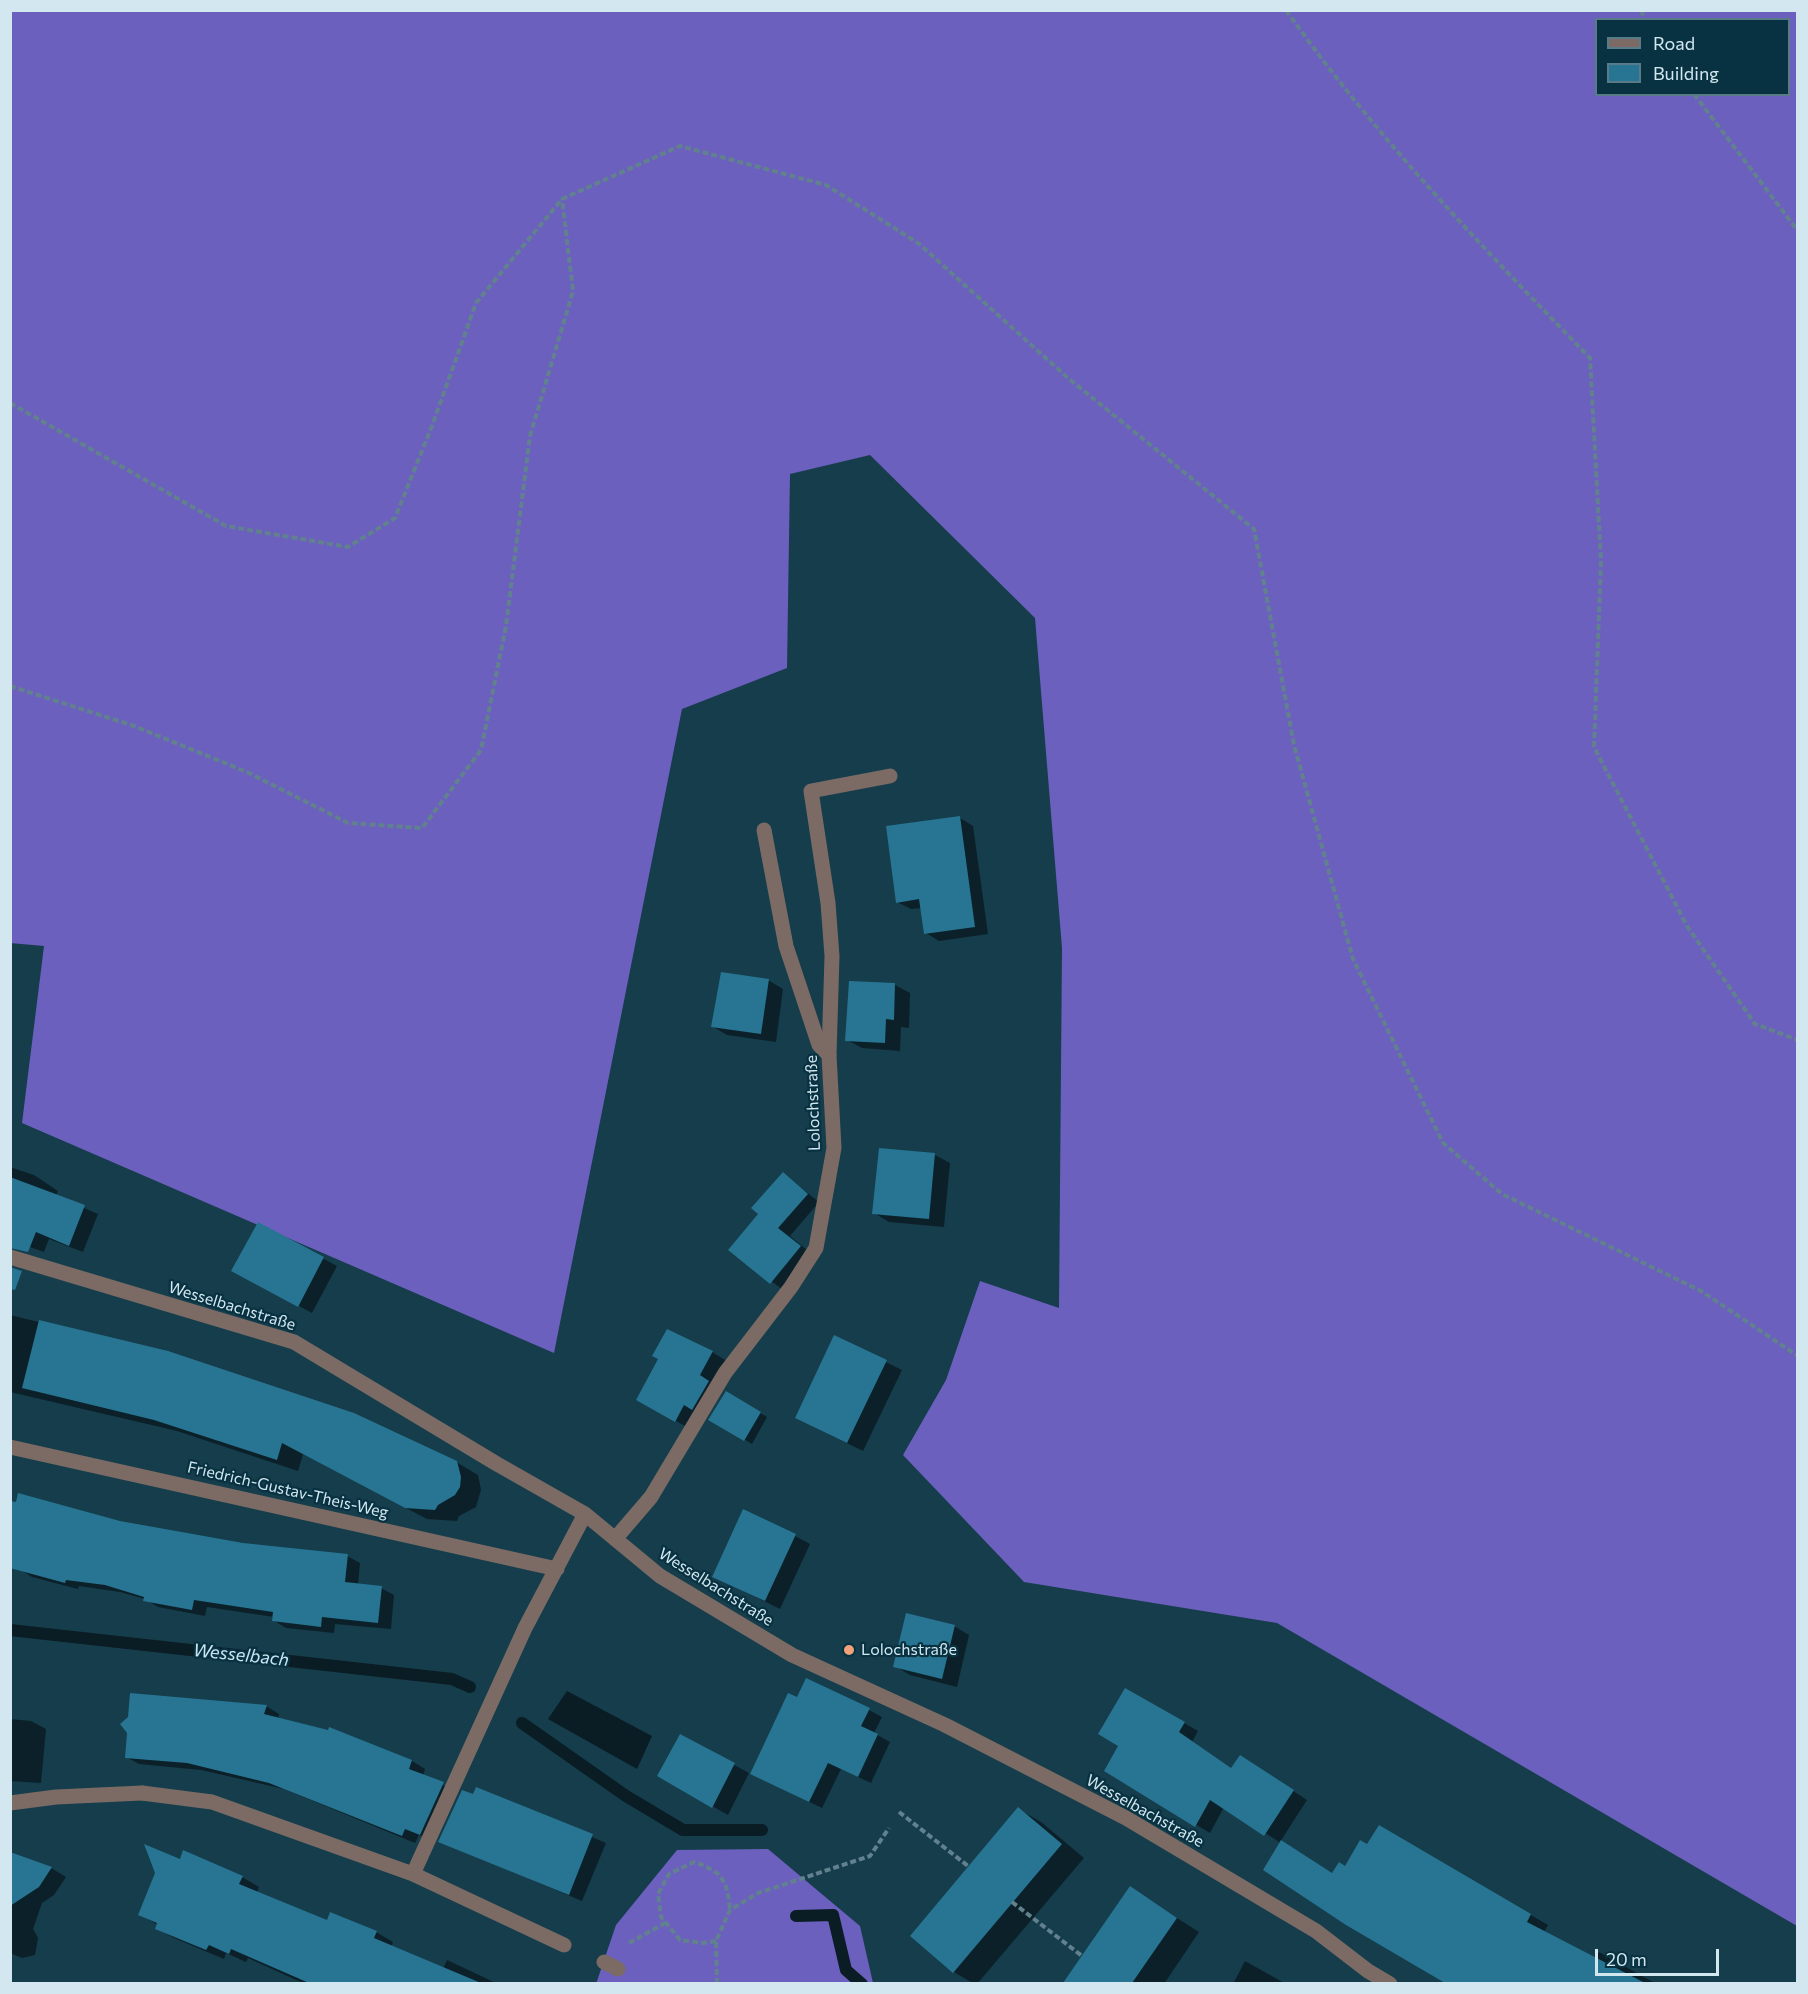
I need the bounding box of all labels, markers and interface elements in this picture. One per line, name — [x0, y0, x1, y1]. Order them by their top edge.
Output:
legend — [1595, 18, 1790, 96]
text: Road — [1653, 32, 1695, 54]
text: Building — [1653, 62, 1719, 84]
street label: Lolochstraße — [802, 1055, 824, 1151]
street label: Wesselbachstraße — [166, 1278, 298, 1334]
street label: Friedrich-Gustav-Theis-Weg — [186, 1458, 390, 1522]
street label: Wesselbachstraße — [655, 1544, 777, 1630]
water label: Wesselbach — [192, 1639, 290, 1671]
place label: Lolochstraße — [861, 1640, 957, 1660]
marker: Lolochstraße — [842, 1643, 856, 1657]
street label: Wesselbachstraße — [1083, 1771, 1207, 1851]
scale bar — [1598, 1937, 1722, 1975]
text: 20 m — [1606, 1948, 1647, 1970]

